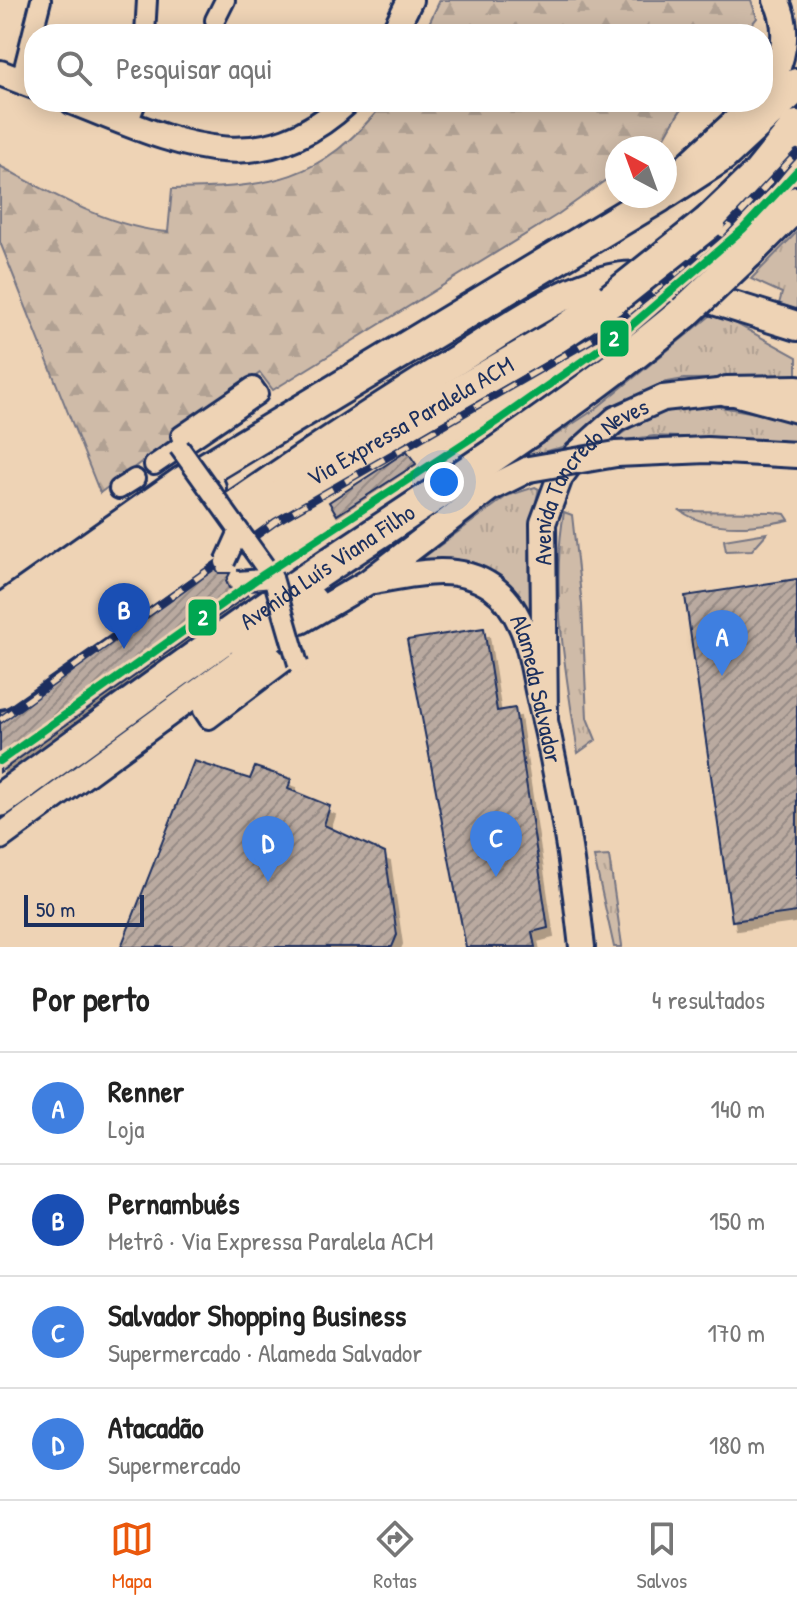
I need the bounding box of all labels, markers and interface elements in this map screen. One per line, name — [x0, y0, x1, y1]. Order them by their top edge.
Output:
search box — [24, 24, 773, 112]
icon: search — [52, 46, 96, 90]
text: Pesquisar aqui — [116, 48, 273, 88]
north arrow — [605, 136, 677, 208]
line badge: 2 — [599, 319, 630, 358]
text: 2 — [609, 323, 620, 353]
street label: Via Expressa Paralela ACM — [301, 348, 519, 493]
street label: Avenida Tancredo Neves — [526, 390, 653, 565]
your location — [424, 462, 464, 502]
street label: Avenida Luís Viana Filho — [233, 495, 421, 637]
pin: B — [98, 583, 150, 649]
line badge: 2 — [187, 598, 218, 637]
text: 2 — [198, 602, 209, 632]
street label: Alameda Salvador — [503, 609, 571, 766]
pin: A — [696, 610, 748, 676]
pin: C — [470, 811, 522, 877]
pin: D — [242, 816, 294, 882]
scale bar — [24, 891, 144, 927]
text: 50 m — [36, 894, 75, 924]
text: Por perto — [32, 976, 150, 1022]
text: 4 resultados — [652, 982, 765, 1017]
text: Renner — [108, 1071, 184, 1111]
text: A — [52, 1091, 64, 1126]
text: 140 m — [711, 1091, 765, 1126]
text: Loja — [108, 1111, 144, 1146]
text: Pernambués — [108, 1183, 240, 1223]
text: B — [51, 1203, 65, 1238]
text: 150 m — [709, 1203, 765, 1238]
text: Metrô · Via Expressa Paralela ACM — [108, 1223, 434, 1258]
text: Salvador Shopping Business — [108, 1295, 406, 1335]
text: C — [51, 1315, 65, 1350]
text: 170 m — [707, 1315, 765, 1350]
text: Supermercado · Alameda Salvador — [108, 1335, 422, 1370]
text: Atacadão — [108, 1407, 204, 1447]
text: D — [52, 1427, 64, 1462]
text: 180 m — [709, 1427, 765, 1462]
text: Supermercado — [108, 1447, 241, 1482]
tab: Mapa — [110, 1517, 154, 1595]
tab: Rotas — [373, 1517, 417, 1595]
tab: Salvos — [637, 1517, 687, 1595]

